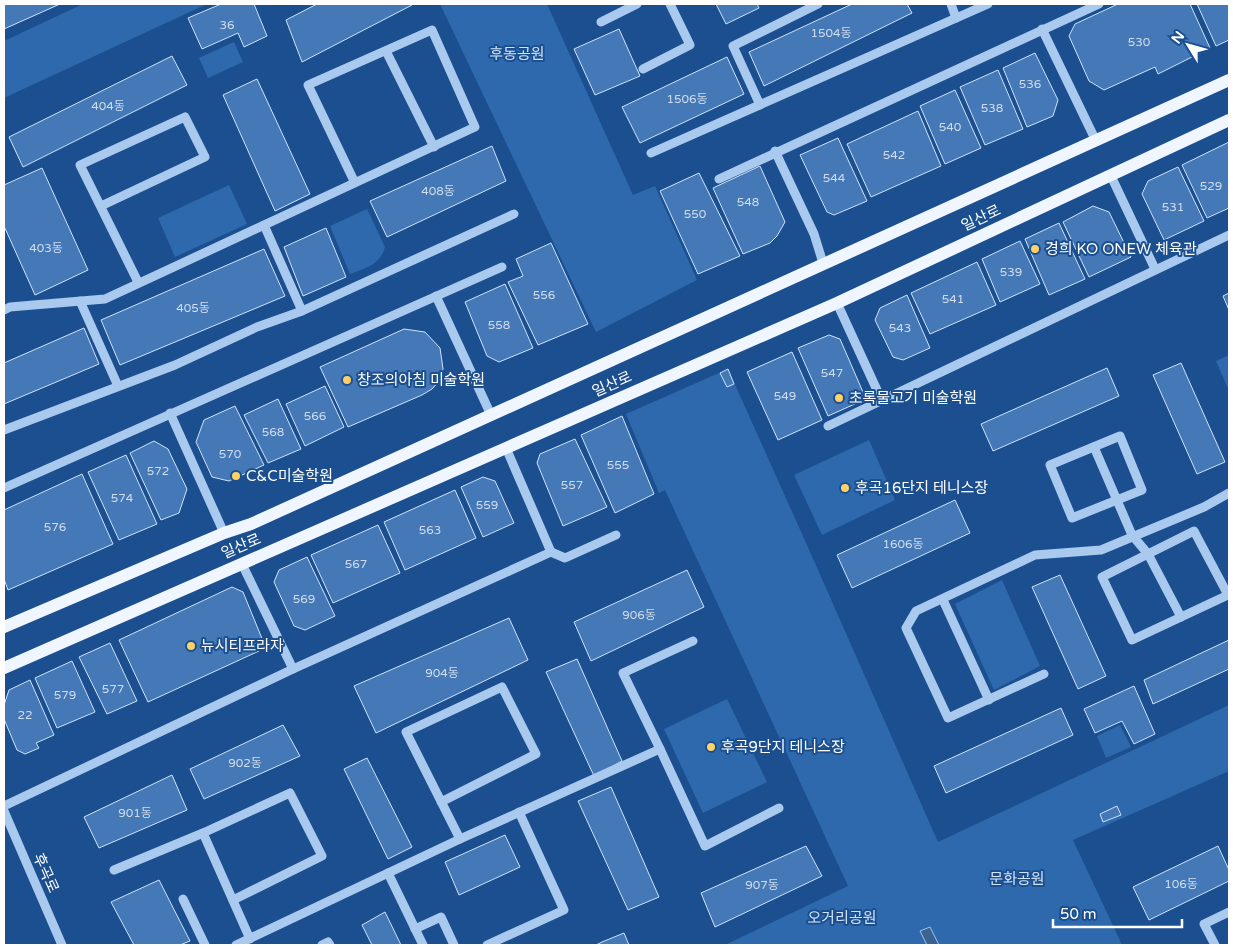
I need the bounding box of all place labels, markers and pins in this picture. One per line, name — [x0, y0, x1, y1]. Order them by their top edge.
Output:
place label: 경희 KO ONEW 체육관 — [1045, 240, 1197, 258]
marker: 경희 KO ONEW 체육관 — [1029, 243, 1041, 255]
place label: 창조의아침 미술학원 — [357, 371, 485, 389]
marker: 창조의아침 미술학원 — [341, 374, 353, 386]
place label: 초록물고기 미술학원 — [849, 389, 977, 407]
marker: 초록물고기 미술학원 — [833, 392, 845, 404]
place label: C&C미술학원 — [246, 467, 333, 485]
marker: C&C미술학원 — [230, 470, 242, 482]
place label: 후곡16단지 테니스장 — [855, 479, 988, 497]
marker: 후곡16단지 테니스장 — [839, 482, 851, 494]
place label: 뉴시티프라자 — [201, 637, 284, 655]
marker: 뉴시티프라자 — [185, 640, 197, 652]
place label: 후곡9단지 테니스장 — [721, 738, 845, 756]
marker: 후곡9단지 테니스장 — [705, 741, 717, 753]

